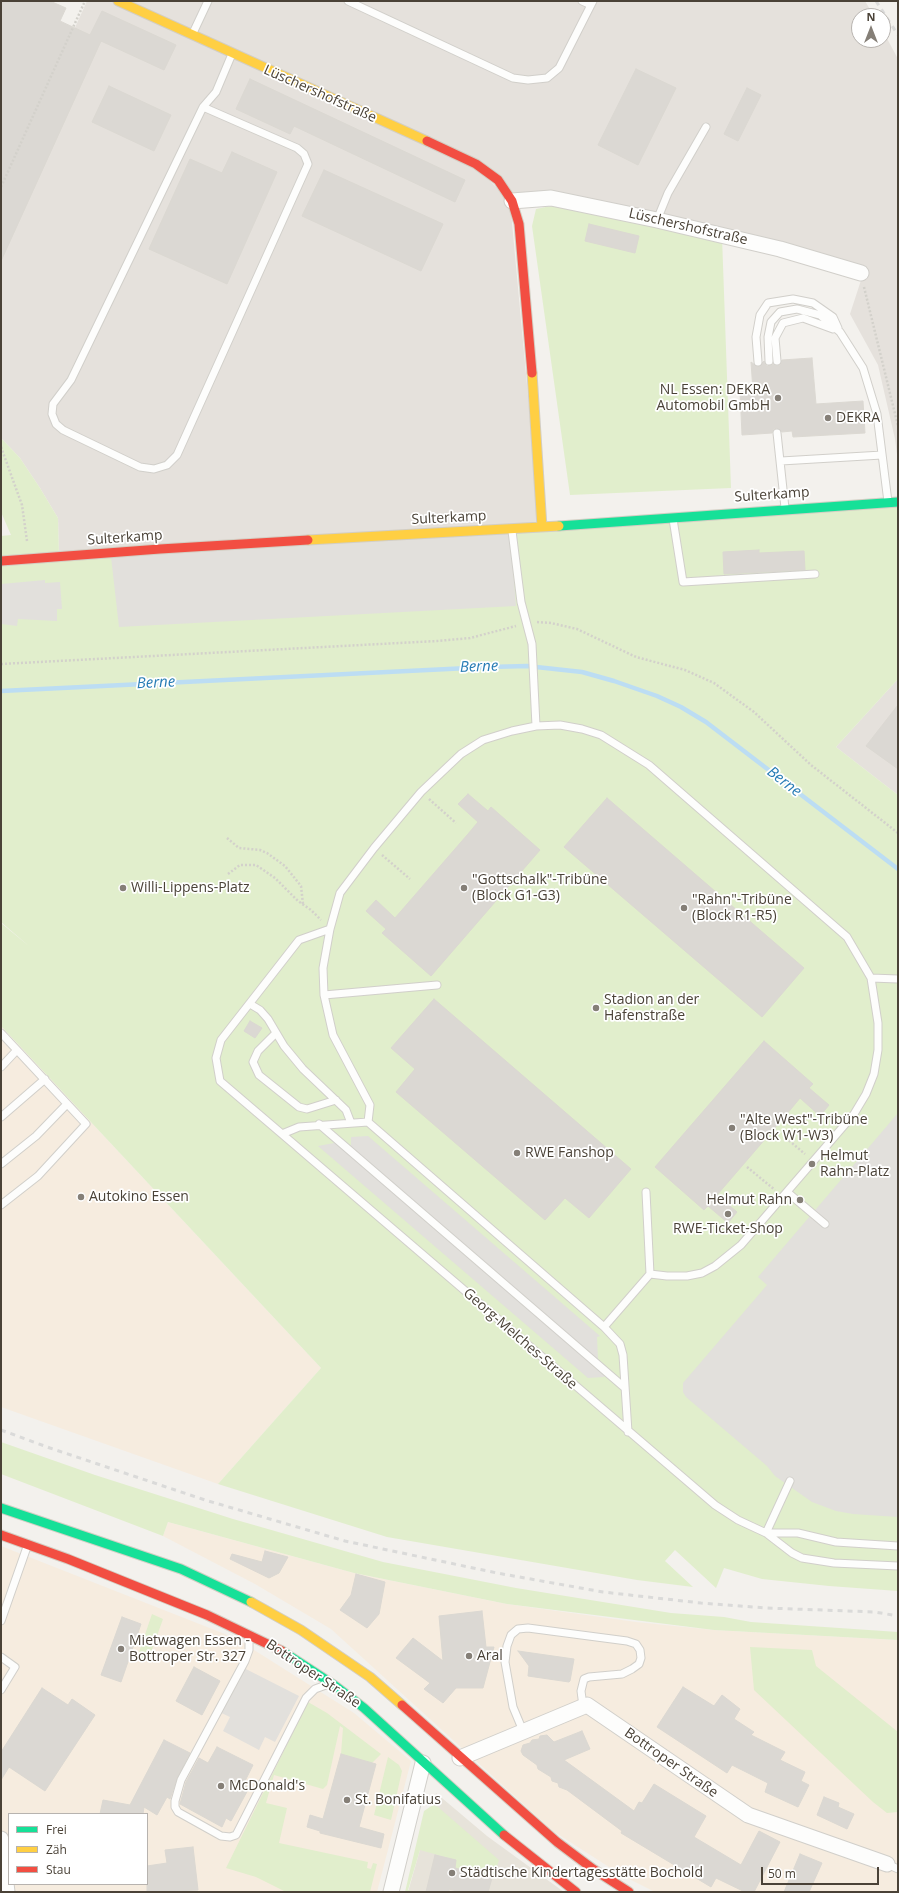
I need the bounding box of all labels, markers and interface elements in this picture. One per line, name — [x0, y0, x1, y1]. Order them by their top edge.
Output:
north arrow — [851, 8, 891, 48]
text: N — [867, 9, 875, 24]
street label: Lüschershofstraße — [261, 62, 379, 126]
street label: Lüschershofstraße — [627, 205, 749, 249]
place label: NL Essen: DEKRA Automobil GmbH — [656, 382, 770, 414]
marker: NL Essen: DEKRA Automobil GmbH — [773, 393, 783, 403]
place label: DEKRA — [836, 410, 880, 426]
marker: DEKRA — [823, 413, 833, 423]
street label: Sulterkamp — [734, 484, 810, 506]
street label: Sulterkamp — [411, 508, 487, 528]
street label: Sulterkamp — [87, 527, 163, 549]
water label: Berne — [459, 657, 499, 677]
water label: Berne — [136, 673, 176, 693]
water label: Berne — [763, 763, 805, 801]
place label: "Gottschalk"-Tribüne (Block G1-G3) — [472, 872, 607, 904]
place label: Willi-Lippens-Platz — [131, 880, 249, 896]
marker: Willi-Lippens-Platz — [118, 883, 128, 893]
marker: "Gottschalk"-Tribüne (Block G1-G3) — [459, 883, 469, 893]
place label: "Rahn"-Tribüne (Block R1-R5) — [692, 892, 792, 924]
marker: "Rahn"-Tribüne (Block R1-R5) — [679, 903, 689, 913]
place label: Stadion an der Hafenstraße — [604, 992, 699, 1024]
marker: Stadion an der Hafenstraße — [591, 1003, 601, 1013]
place label: "Alte West"-Tribüne (Block W1-W3) — [740, 1112, 868, 1144]
marker: "Alte West"-Tribüne (Block W1-W3) — [727, 1123, 737, 1133]
place label: RWE Fanshop — [525, 1145, 614, 1161]
marker: RWE Fanshop — [512, 1148, 522, 1158]
place label: Helmut Rahn-Platz — [820, 1148, 889, 1180]
marker: Helmut Rahn-Platz — [807, 1159, 817, 1169]
place label: Autokino Essen — [89, 1189, 189, 1205]
marker: Autokino Essen — [76, 1192, 86, 1202]
place label: Helmut Rahn — [707, 1192, 792, 1208]
marker: Helmut Rahn — [795, 1195, 805, 1205]
marker: RWE-Ticket-Shop — [723, 1209, 733, 1219]
place label: RWE-Ticket-Shop — [673, 1221, 783, 1237]
street label: Georg-Melches-Straße — [460, 1285, 580, 1393]
place label: Mietwagen Essen - Bottroper Str. 327 — [129, 1633, 250, 1666]
street label: Bottroper Straße — [263, 1636, 363, 1712]
marker: Mietwagen Essen - Bottroper Str. 327 — [116, 1644, 126, 1654]
place label: Aral — [477, 1648, 503, 1664]
marker: Aral — [464, 1651, 474, 1661]
street label: Bottroper Straße — [621, 1725, 721, 1801]
place label: McDonald's — [229, 1778, 305, 1794]
marker: McDonald's — [216, 1781, 226, 1791]
place label: St. Bonifatius — [355, 1792, 441, 1808]
marker: St. Bonifatius — [342, 1795, 352, 1805]
legend — [8, 1813, 148, 1885]
text: Frei — [46, 1821, 67, 1838]
text: Zäh — [46, 1841, 67, 1858]
scale bar — [763, 1859, 881, 1885]
text: Stau — [46, 1861, 71, 1878]
place label: Städtische Kindertagesstätte Bochold — [460, 1865, 703, 1881]
text: 50 m — [768, 1865, 796, 1882]
marker: Städtische Kindertagesstätte Bochold — [447, 1868, 457, 1878]

